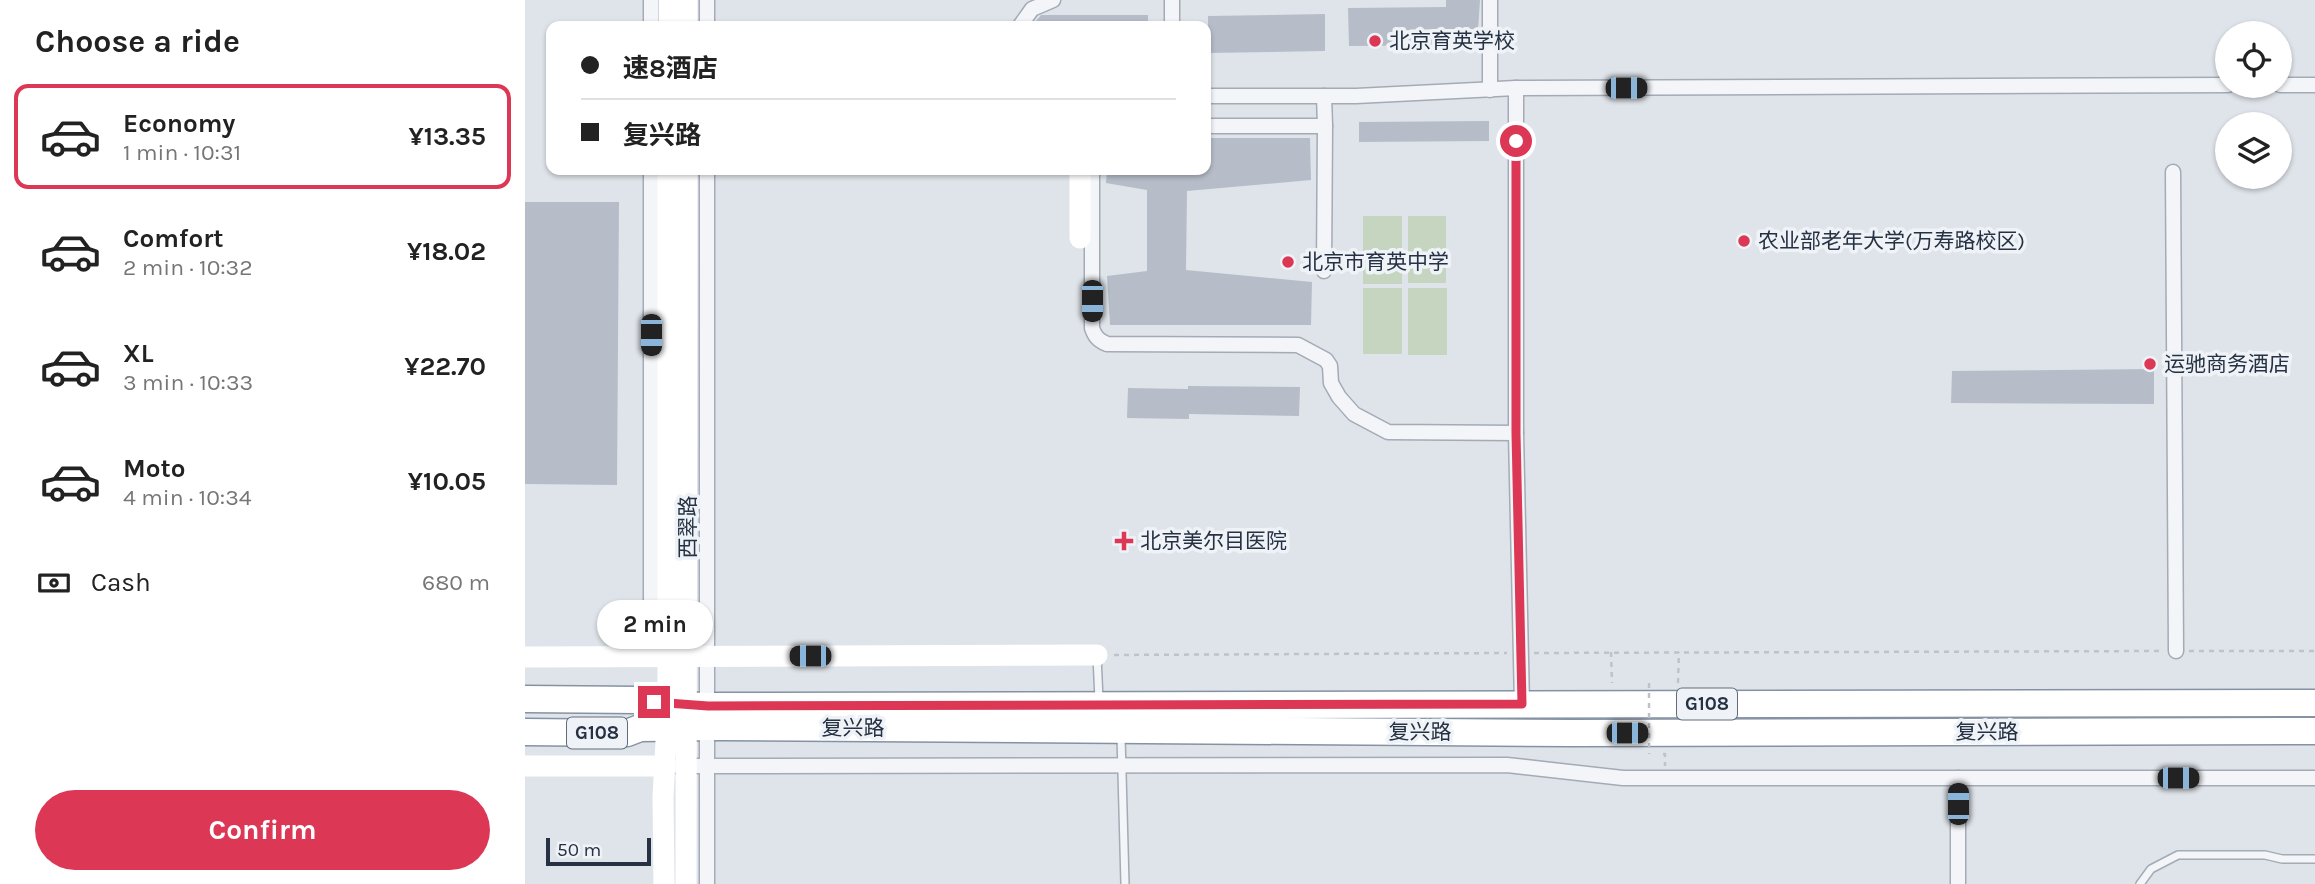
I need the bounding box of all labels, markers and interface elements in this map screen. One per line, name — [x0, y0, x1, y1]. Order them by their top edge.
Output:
map controls — [2215, 21, 2292, 189]
button: locate — [2215, 21, 2292, 98]
text: Choose a ride — [35, 23, 240, 60]
place label: 北京育英学校 — [1389, 29, 1515, 53]
marker: 北京育英学校 — [1367, 33, 1383, 49]
text: 速8酒店 — [623, 53, 718, 84]
car — [1606, 78, 1648, 99]
icon: car — [39, 105, 102, 168]
text: Economy — [123, 108, 235, 139]
button: layers — [2215, 112, 2292, 189]
text: 复兴路 — [623, 120, 701, 151]
text: ¥13.35 — [408, 121, 486, 152]
route start — [1500, 125, 1532, 157]
text: 1 min · 10:31 — [123, 139, 241, 166]
icon: car — [39, 220, 102, 283]
text: Comfort — [123, 223, 224, 254]
place label: 农业部老年大学(万寿路校区) — [1758, 229, 2025, 253]
marker: 农业部老年大学(万寿路校区) — [1736, 233, 1752, 249]
text: ¥18.02 — [407, 236, 486, 267]
place label: 北京市育英中学 — [1302, 250, 1449, 274]
text: 2 min · 10:32 — [123, 254, 253, 281]
marker: 北京市育英中学 — [1280, 254, 1296, 270]
car — [1082, 280, 1103, 322]
car — [641, 314, 662, 356]
icon: car — [39, 335, 102, 398]
text: XL — [123, 338, 154, 369]
text: ¥22.70 — [404, 351, 486, 382]
place label: 运驰商务酒店 — [2164, 352, 2290, 376]
marker: 运驰商务酒店 — [2142, 356, 2158, 372]
text: 3 min · 10:33 — [123, 369, 253, 396]
icon: car — [39, 450, 102, 513]
text: Moto — [123, 453, 185, 484]
text: ¥10.05 — [408, 466, 486, 497]
text: 4 min · 10:34 — [123, 484, 252, 511]
street label: 西翠路 — [676, 496, 700, 559]
place label: 北京美尔目医院 — [1140, 529, 1287, 553]
marker: 北京美尔目医院 — [1114, 531, 1134, 551]
icon: cash — [35, 564, 73, 602]
text: Cash — [91, 567, 151, 598]
text: 680 m — [422, 569, 490, 596]
callout: 2 min — [596, 600, 712, 650]
text: 2 min — [623, 611, 687, 638]
car — [790, 646, 832, 667]
route end — [638, 686, 670, 718]
road number: G108 — [1677, 688, 1737, 720]
street label: 复兴路 — [822, 716, 885, 740]
road number: G108 — [567, 718, 627, 748]
street label: 复兴路 — [1389, 720, 1452, 744]
street label: 复兴路 — [1956, 720, 2019, 744]
car — [1607, 723, 1649, 744]
car — [2158, 768, 2200, 789]
car — [1948, 783, 1969, 825]
button: Confirm — [35, 790, 490, 870]
scale bar — [546, 835, 651, 867]
text: 50 m — [557, 839, 601, 861]

